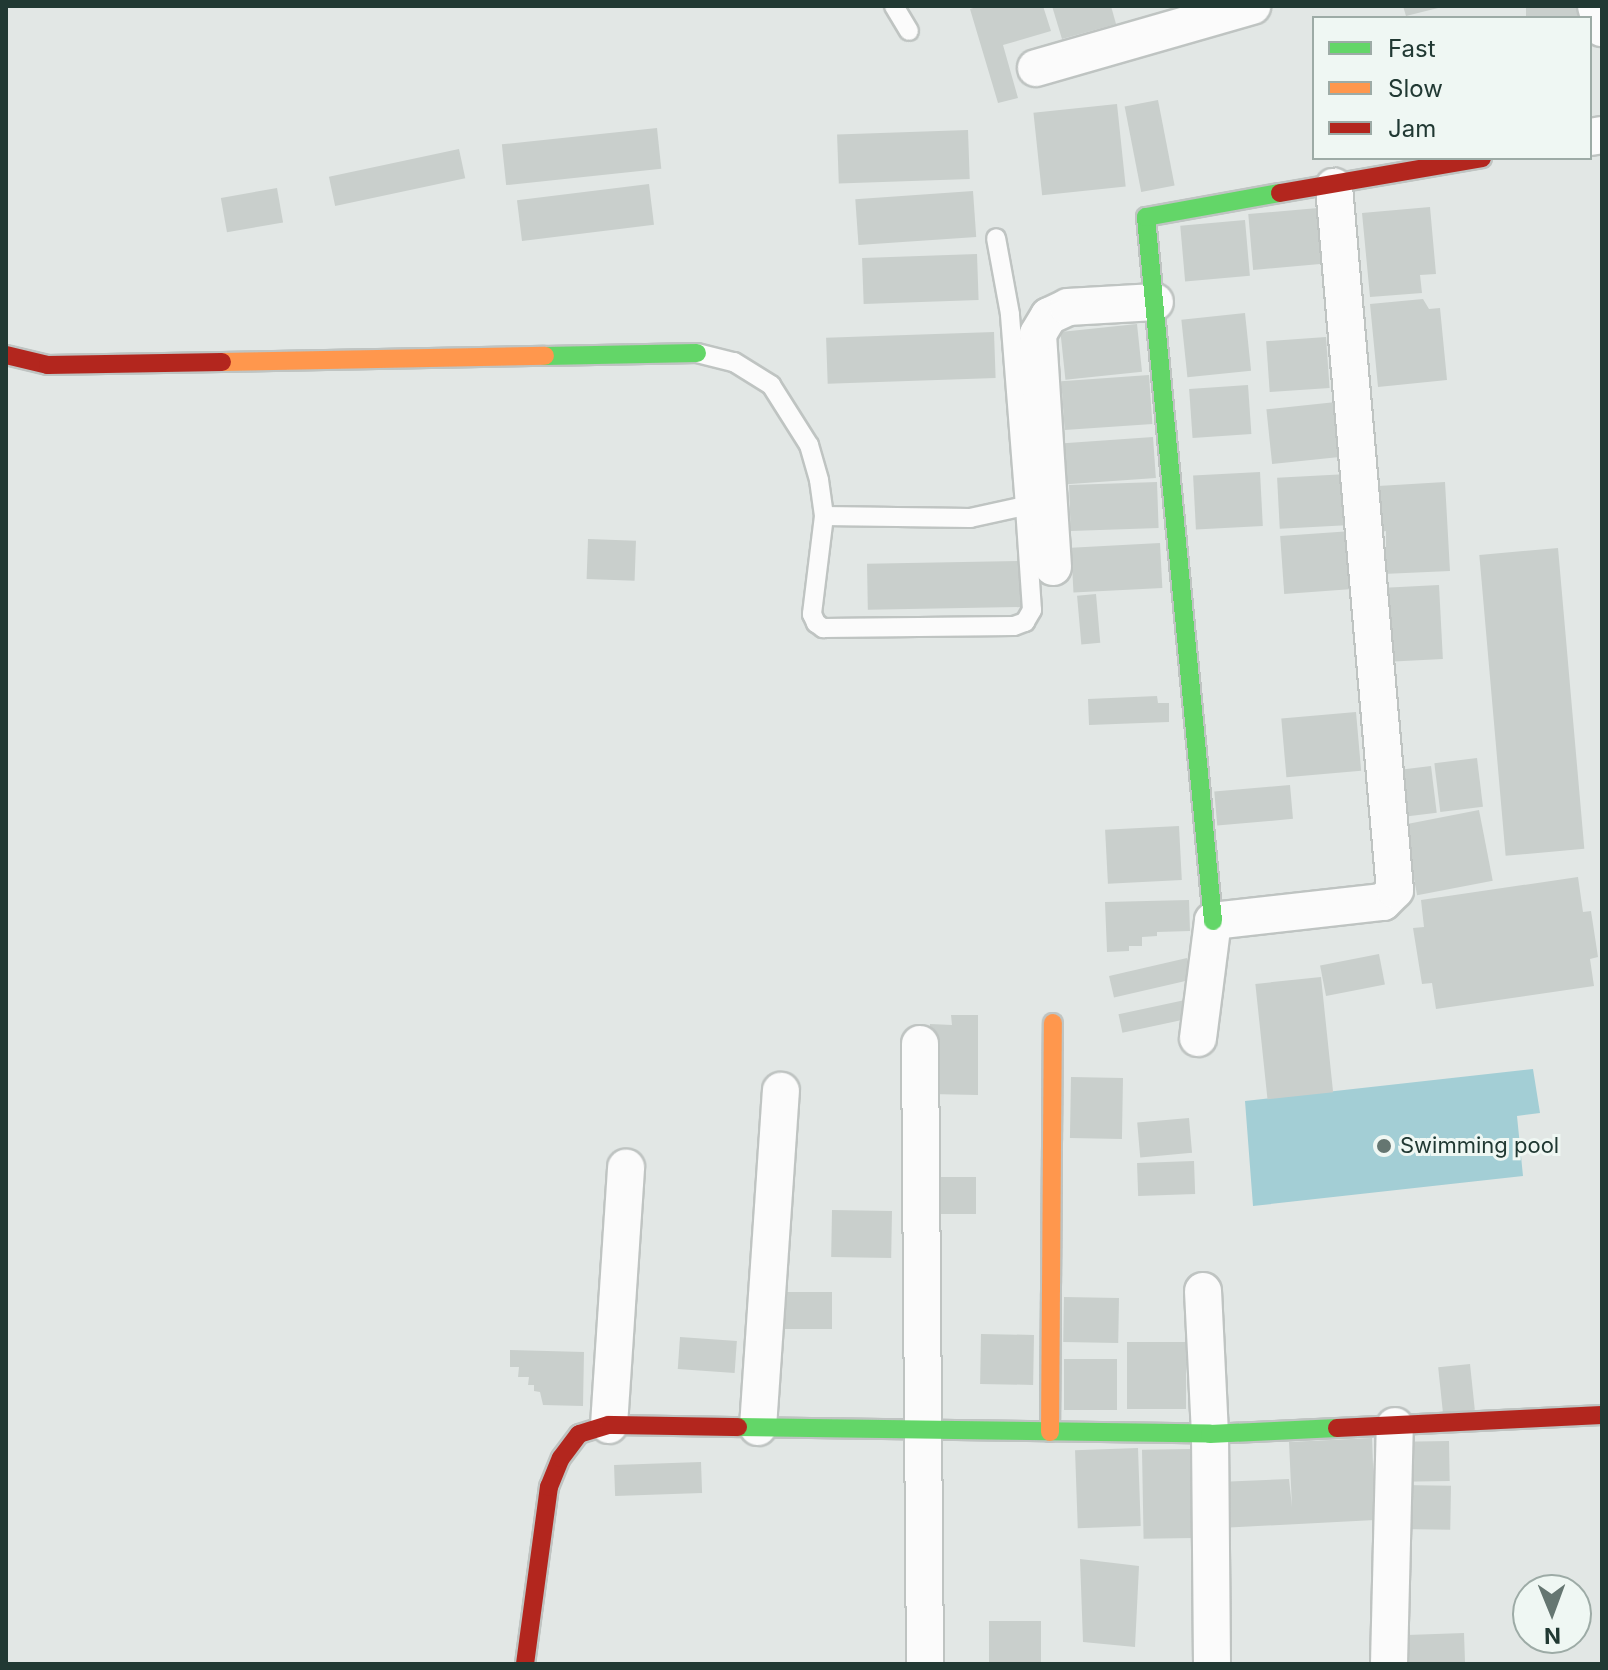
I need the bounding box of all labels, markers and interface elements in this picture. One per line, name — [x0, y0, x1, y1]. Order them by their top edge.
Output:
legend — [1312, 16, 1592, 160]
text: Fast — [1388, 34, 1436, 63]
text: Slow — [1388, 74, 1443, 103]
text: Jam — [1388, 114, 1436, 143]
place label: Swimming pool — [1400, 1133, 1559, 1159]
marker: Swimming pool — [1375, 1137, 1393, 1155]
north arrow — [1512, 1574, 1592, 1654]
text: N — [1544, 1623, 1561, 1649]

